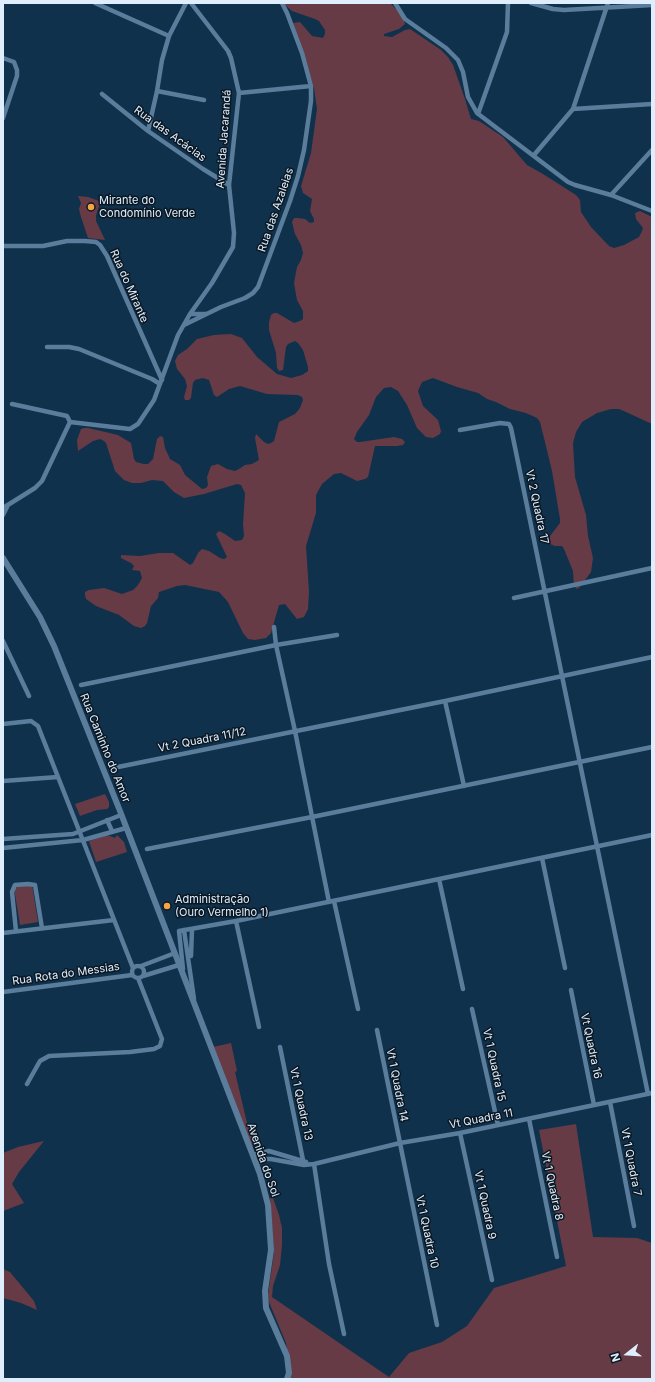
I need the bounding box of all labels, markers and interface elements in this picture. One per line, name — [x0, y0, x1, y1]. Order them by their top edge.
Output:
street label: Avenida Jacarandá — [214, 89, 234, 189]
street label: Rua das Acácias — [131, 103, 209, 165]
street label: Rua das Azaleias — [255, 166, 297, 254]
place label: Mirante do Condomínio Verde — [99, 194, 195, 220]
marker: Mirante do Condomínio Verde — [86, 202, 96, 212]
street label: Rua do Mirante — [107, 247, 151, 325]
street label: Vt 2 Quadra 17 — [523, 468, 551, 546]
street label: Rua Caminho do Amor — [77, 692, 133, 804]
street label: Vt 2 Quadra 11/12 — [157, 725, 247, 755]
place label: Administração (Ouro Vermelho 1) — [175, 893, 269, 919]
marker: Administração (Ouro Vermelho 1) — [162, 901, 172, 911]
street label: Rua Rota do Messias — [11, 960, 121, 988]
street label: Vt Quadra 16 — [578, 1012, 604, 1080]
street label: Vt 1 Quadra 15 — [480, 1027, 508, 1103]
street label: Vt 1 Quadra 14 — [383, 1047, 411, 1123]
street label: Vt 1 Quadra 13 — [287, 1066, 315, 1142]
street label: Vt Quadra 11 — [448, 1106, 514, 1132]
street label: Avenida do Sol — [244, 1121, 282, 1199]
street label: Vt 1 Quadra 7 — [618, 1127, 644, 1197]
street label: Vt 1 Quadra 8 — [538, 1150, 566, 1222]
street label: Vt 1 Quadra 9 — [471, 1169, 499, 1241]
street label: Vt 1 Quadra 10 — [413, 1194, 441, 1270]
north arrow — [607, 1334, 647, 1374]
text: N — [608, 1351, 623, 1364]

